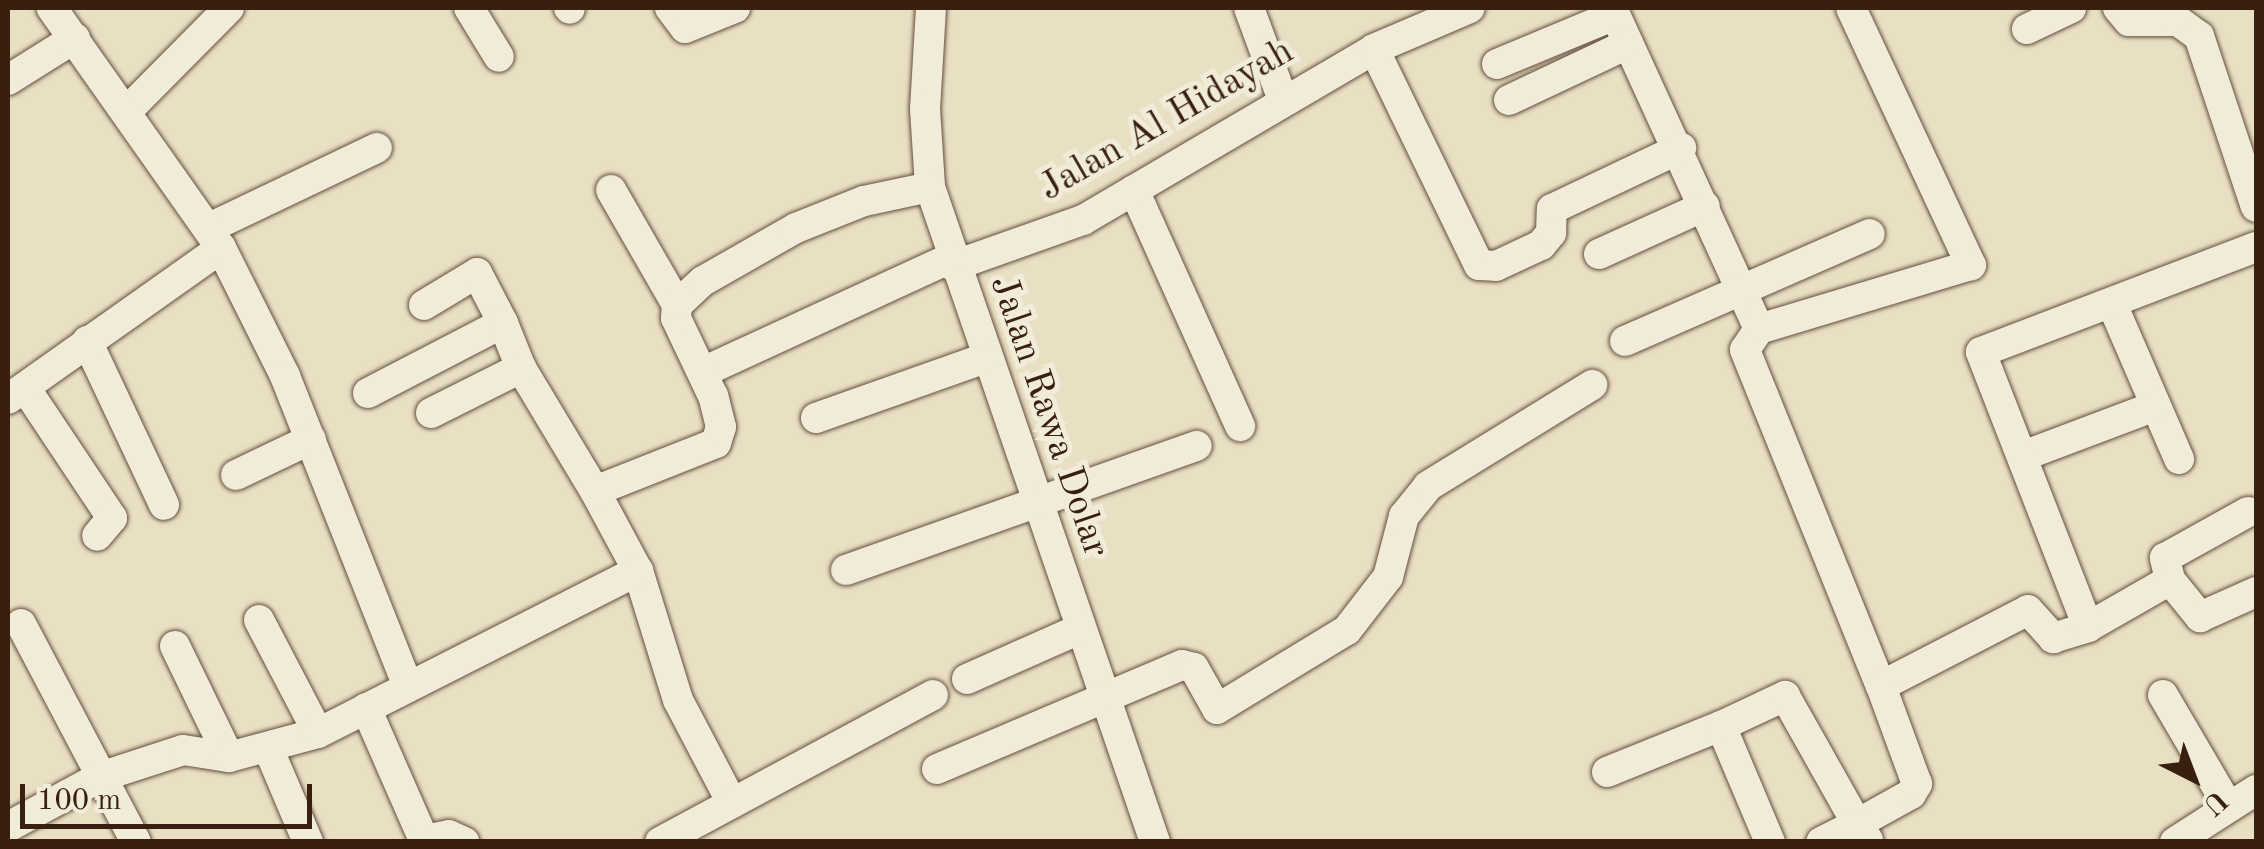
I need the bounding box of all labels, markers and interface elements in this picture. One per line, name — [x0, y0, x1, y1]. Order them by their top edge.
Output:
street label: Jalan Al Hidayah — [1032, 30, 1302, 212]
street label: Jalan Rawa Dolar — [978, 270, 1118, 564]
north arrow — [2144, 729, 2244, 829]
scale bar — [25, 764, 318, 826]
text: U — [2196, 783, 2232, 819]
text: 100 m — [37, 786, 121, 816]

